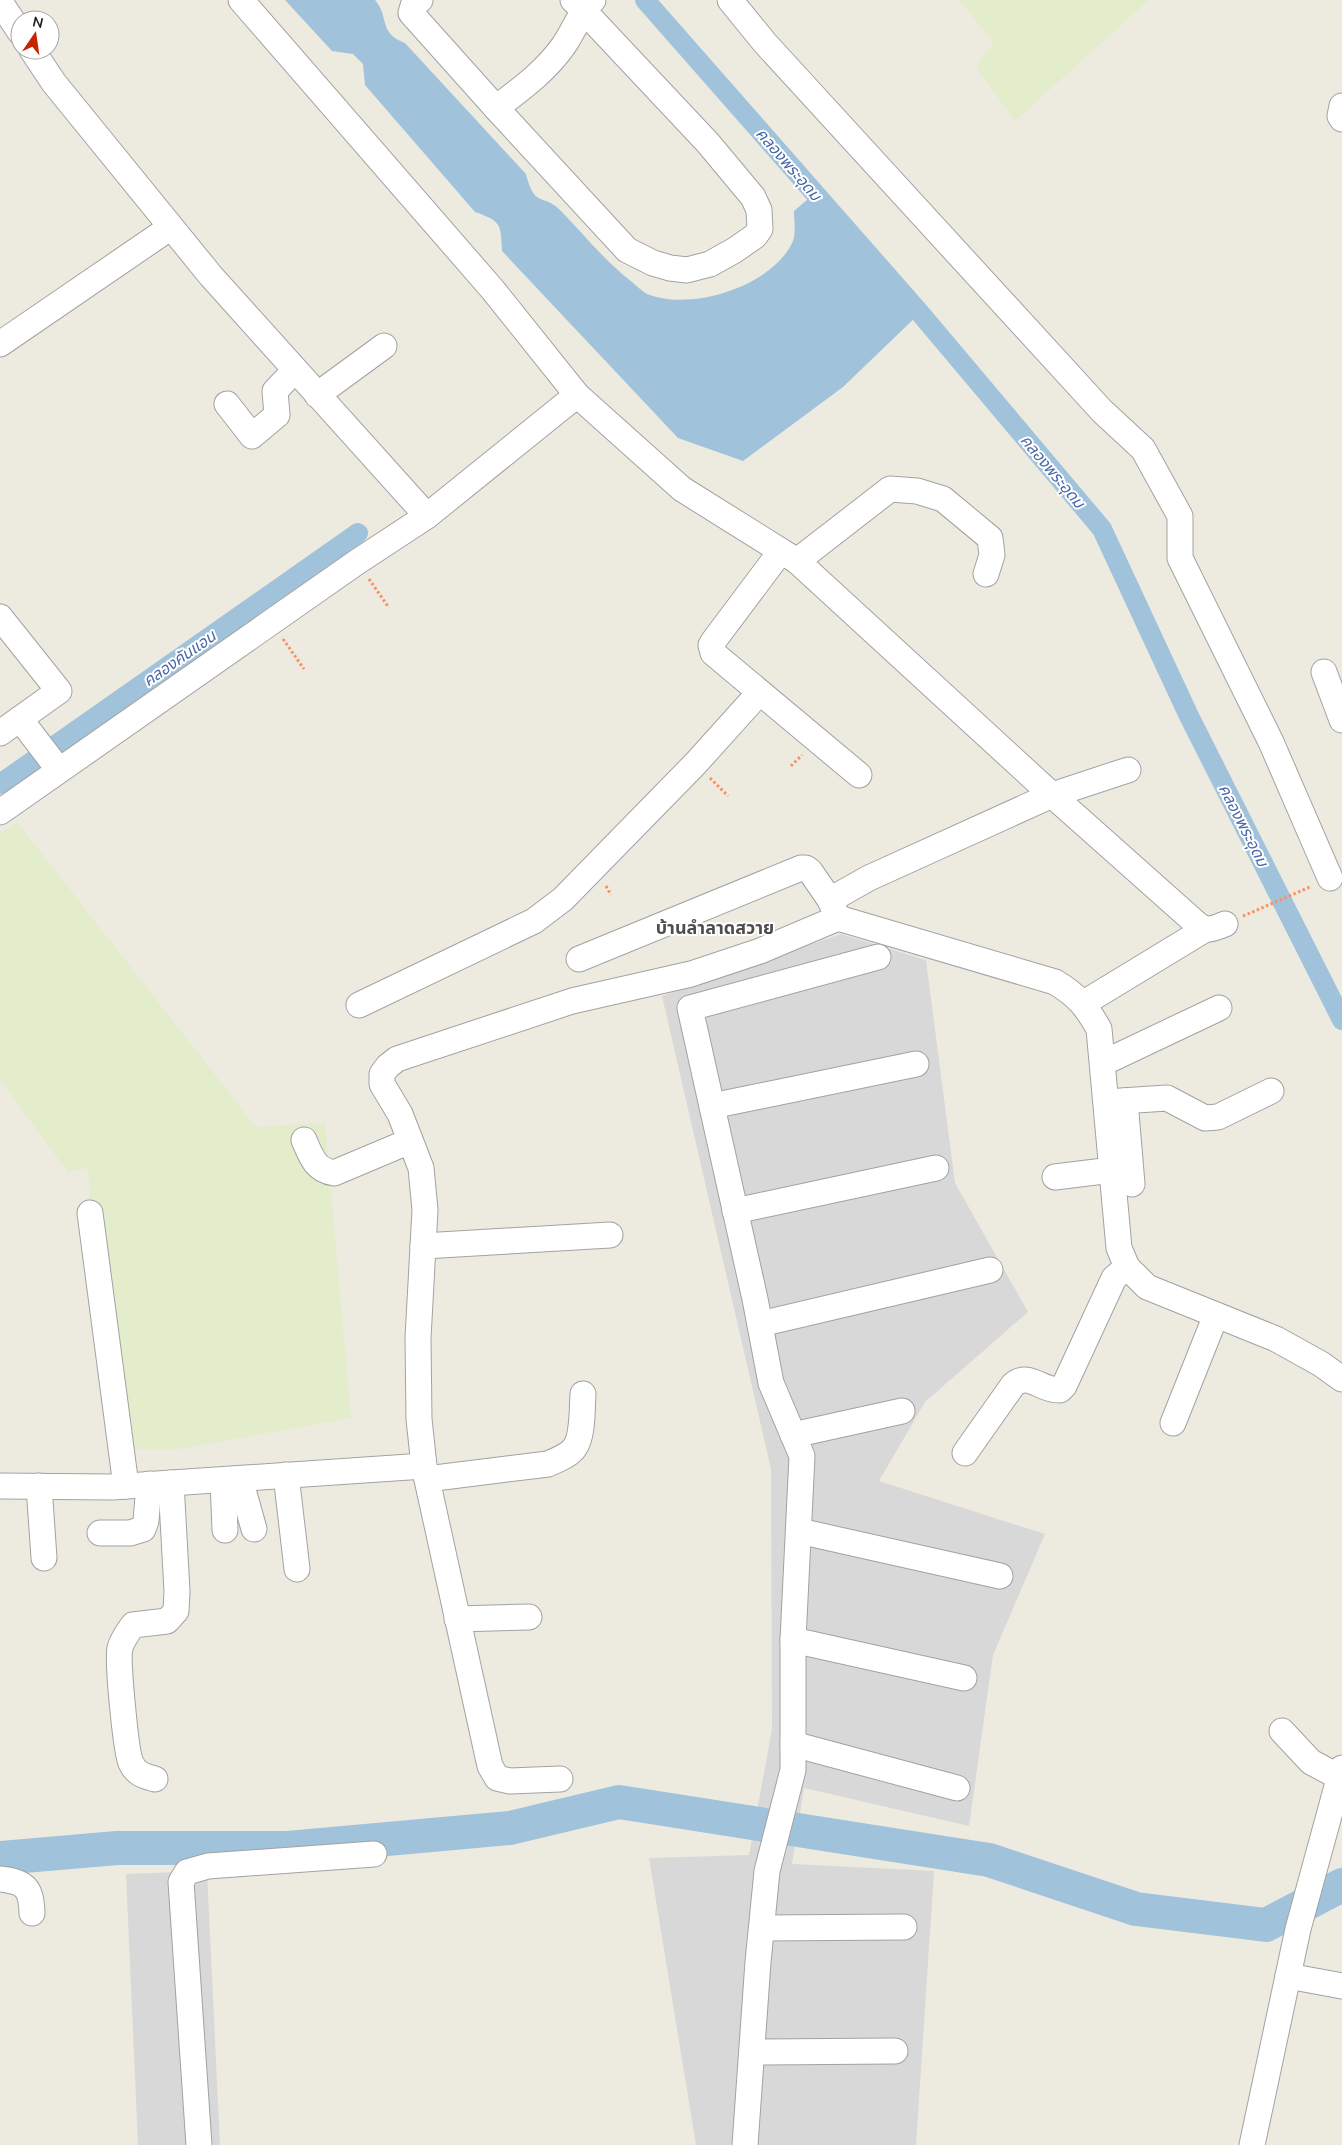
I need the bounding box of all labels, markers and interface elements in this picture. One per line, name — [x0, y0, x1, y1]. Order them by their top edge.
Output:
north arrow — [10, 10, 60, 60]
text: N — [31, 12, 45, 33]
water label: คลองพระอุดม — [750, 124, 827, 207]
water label: คลองพระอุดม — [1015, 430, 1090, 514]
water label: คลองคันแอน — [139, 625, 221, 692]
water label: คลองพระอุดม — [1213, 780, 1274, 872]
district label: บ้านลำลาดสวาย — [656, 916, 774, 940]

